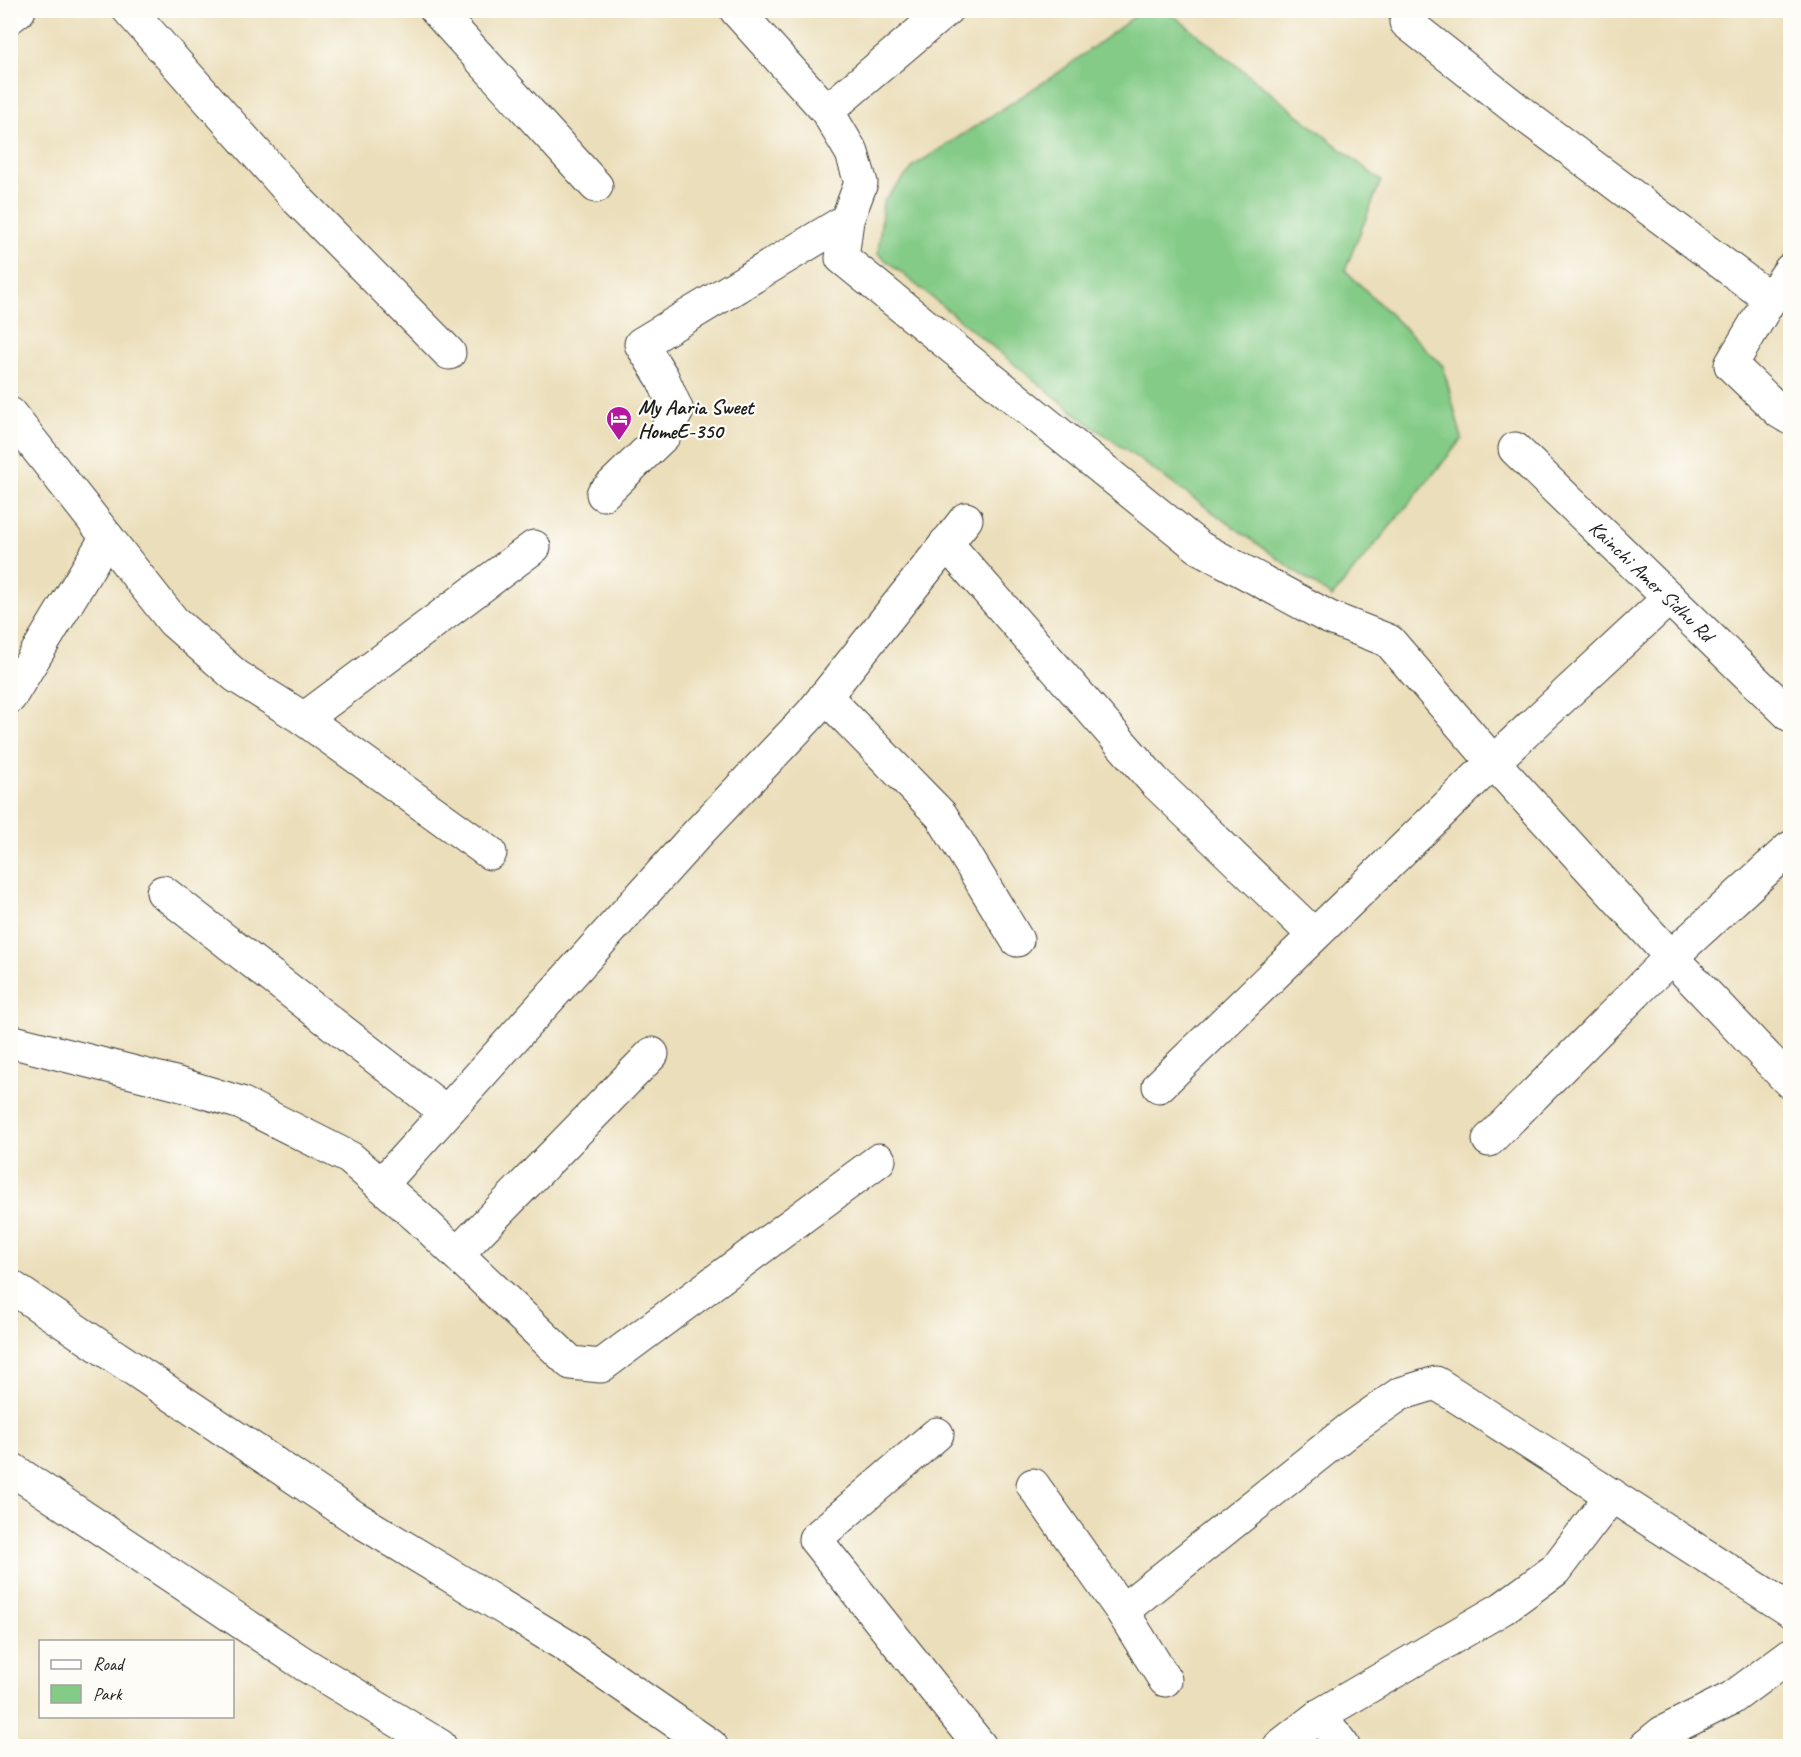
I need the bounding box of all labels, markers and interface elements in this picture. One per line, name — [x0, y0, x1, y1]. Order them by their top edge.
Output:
place label: My Aaria Sweet HomeE-350 — [638, 394, 755, 444]
hotel icon: My Aaria Sweet HomeE-350 — [604, 404, 634, 442]
street label: Kainchi Amer Sidhu Rd — [1584, 515, 1722, 650]
legend — [39, 1640, 234, 1718]
text: Road — [93, 1653, 126, 1675]
text: Park — [93, 1683, 123, 1705]

